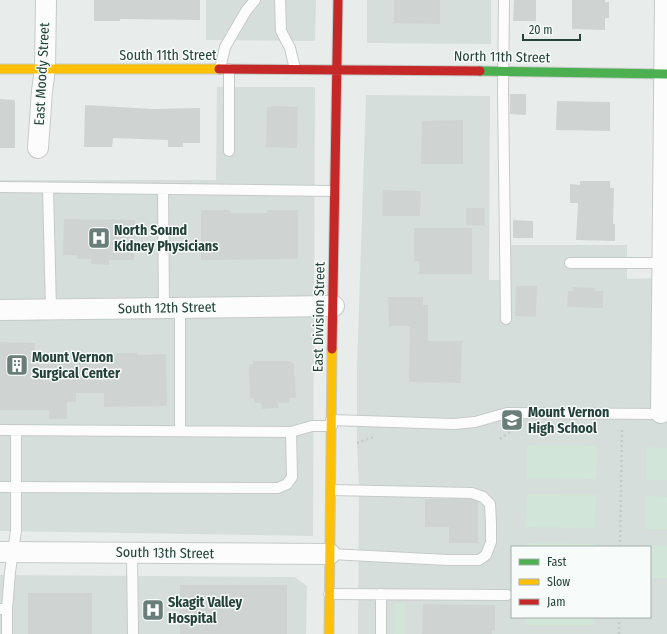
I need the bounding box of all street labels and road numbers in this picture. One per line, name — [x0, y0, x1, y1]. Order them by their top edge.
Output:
street label: East Moody Street — [31, 22, 53, 126]
street label: South 11th Street — [119, 47, 217, 64]
street label: North 11th Street — [454, 48, 551, 66]
street label: East Division Street — [310, 261, 328, 372]
street label: South 12th Street — [118, 299, 217, 317]
street label: South 13th Street — [116, 544, 215, 562]

